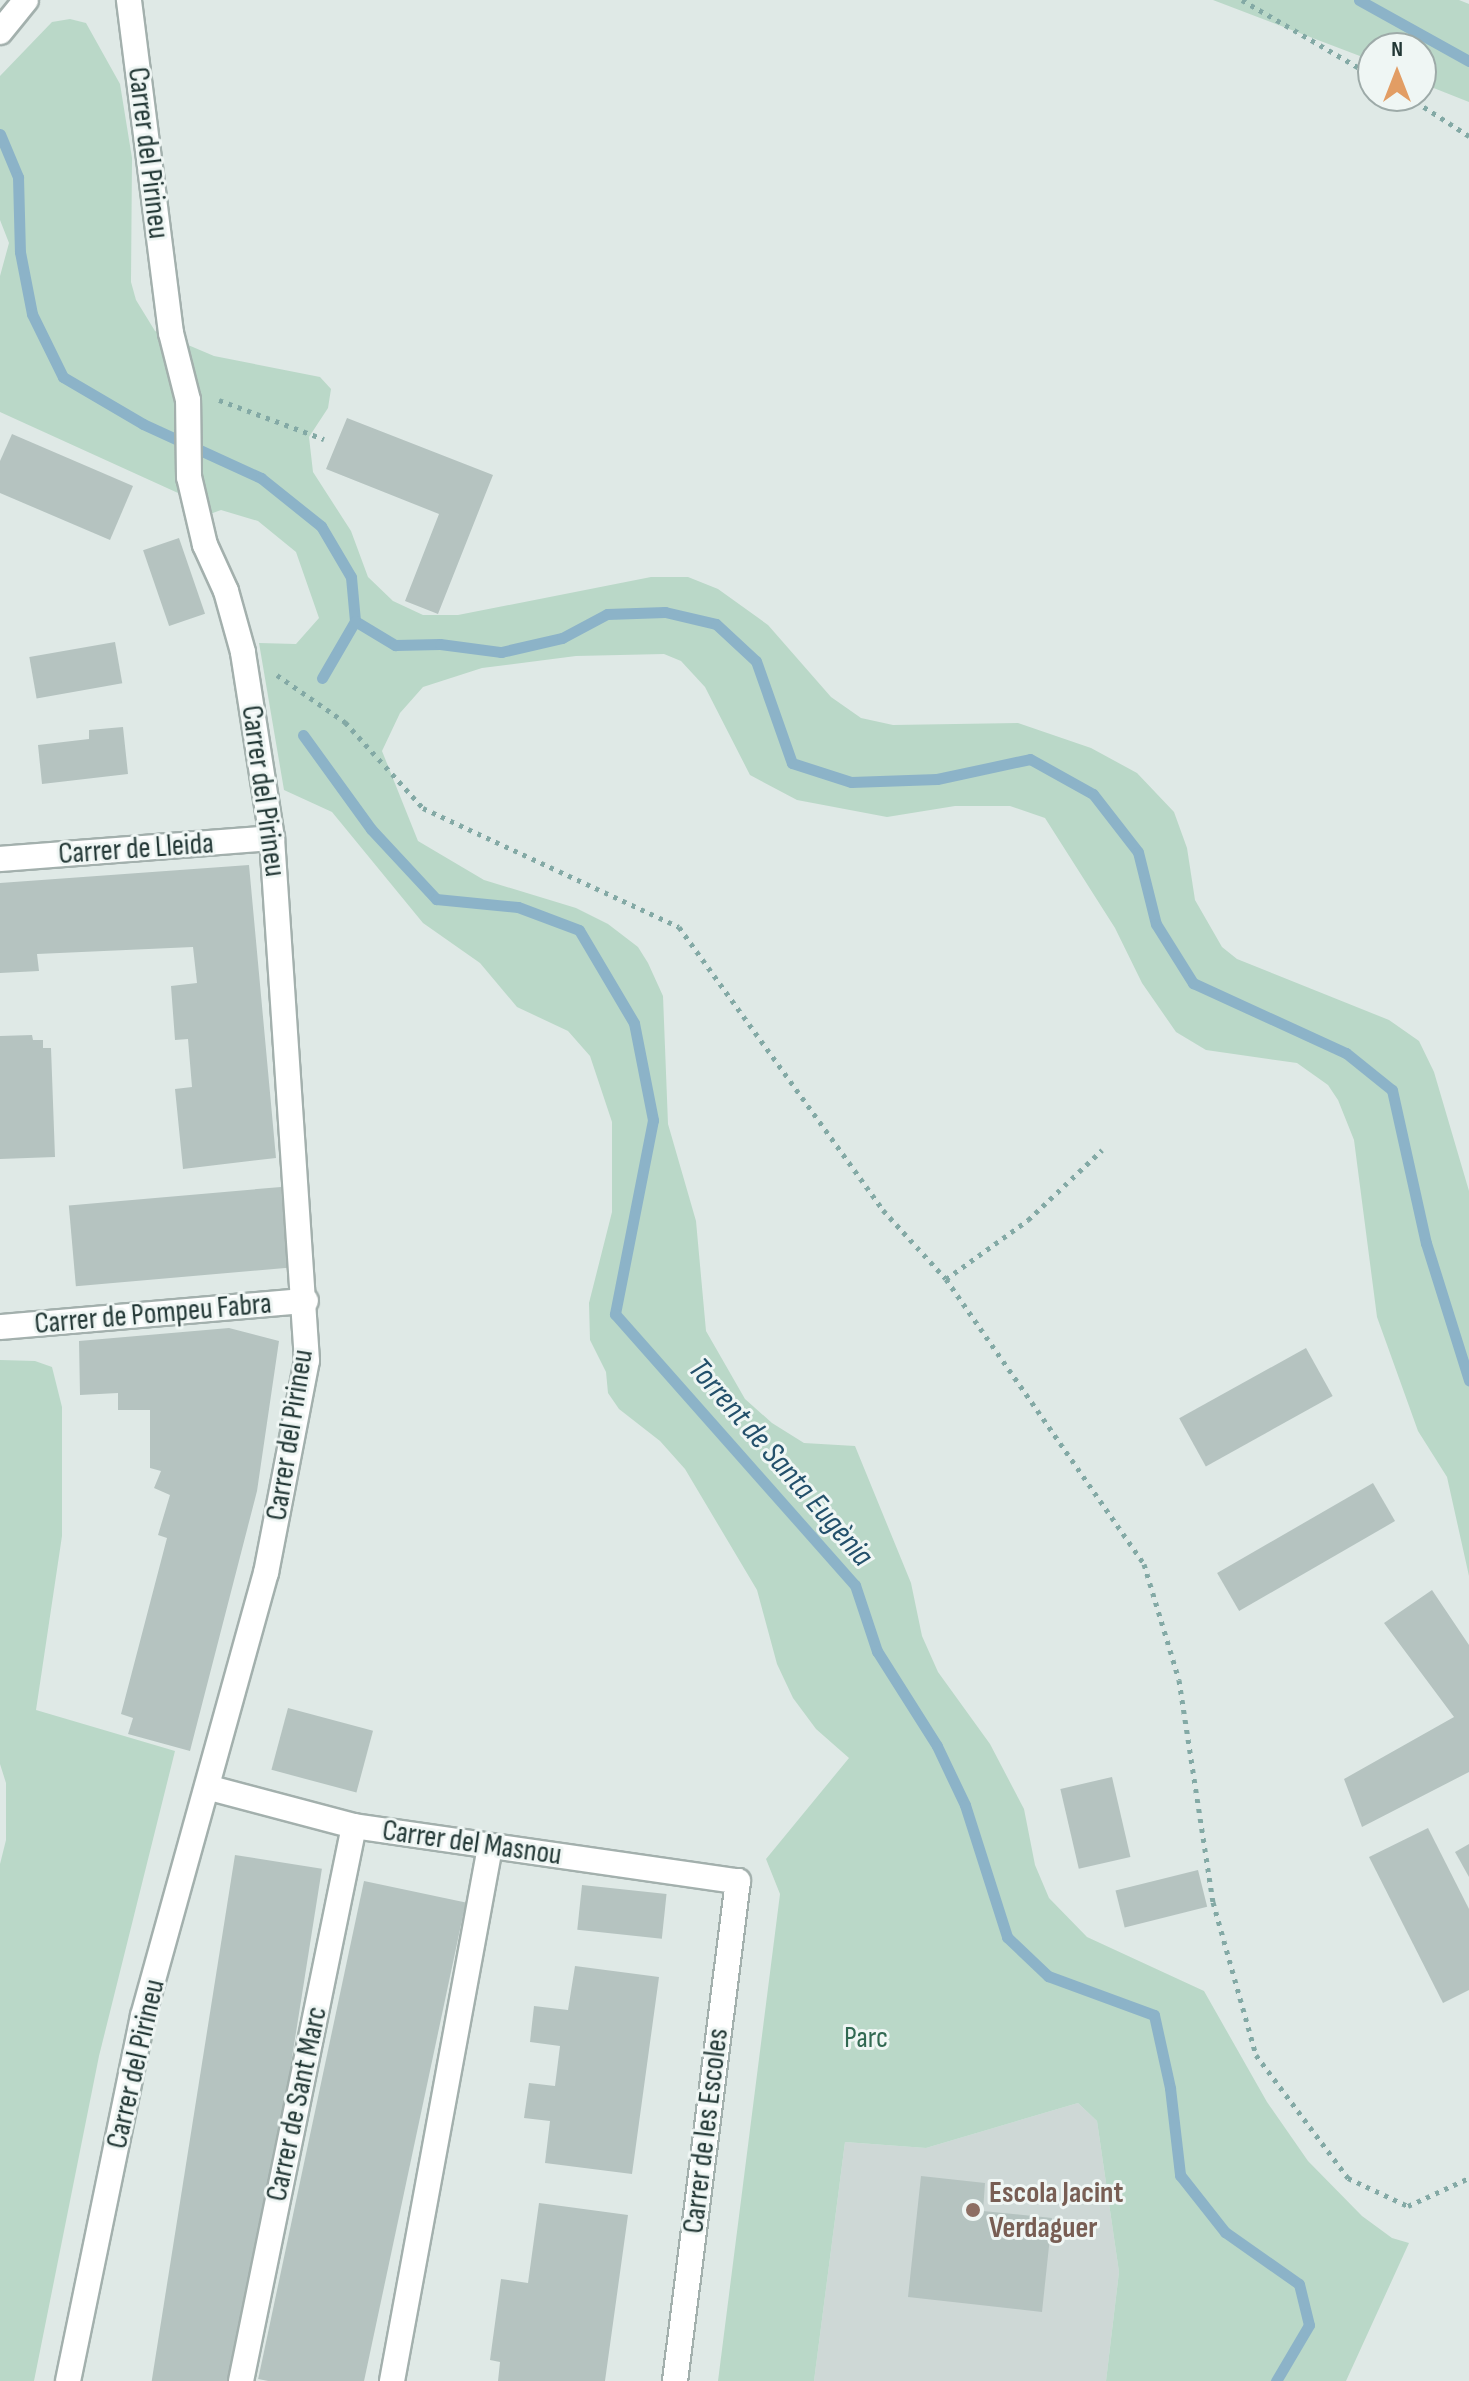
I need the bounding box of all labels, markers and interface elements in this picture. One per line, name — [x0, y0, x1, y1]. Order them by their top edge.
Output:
north arrow — [1357, 32, 1437, 112]
text: N — [1391, 36, 1403, 63]
street label: Carrer del Pirineu — [120, 65, 176, 241]
street label: Carrer del Pirineu — [233, 703, 293, 879]
street label: Carrer de Lleida — [57, 826, 215, 872]
street label: Carrer de Pompeu Fabra — [33, 1286, 273, 1342]
street label: Carrer del Pirineu — [259, 1347, 321, 1523]
water label: Torrent de Santa Eugènia — [679, 1351, 881, 1575]
street label: Carrer del Masnou — [380, 1813, 564, 1873]
street label: Carrer del Pirineu — [99, 1976, 173, 2152]
street label: Carrer de Sant Marc — [259, 2003, 335, 2205]
park label: Parc — [844, 2020, 888, 2056]
street label: Carrer de les Escoles — [676, 2026, 736, 2236]
place label: Escola Jacint Verdaguer — [989, 2175, 1123, 2246]
marker: Escola Jacint Verdaguer — [964, 2201, 982, 2219]

